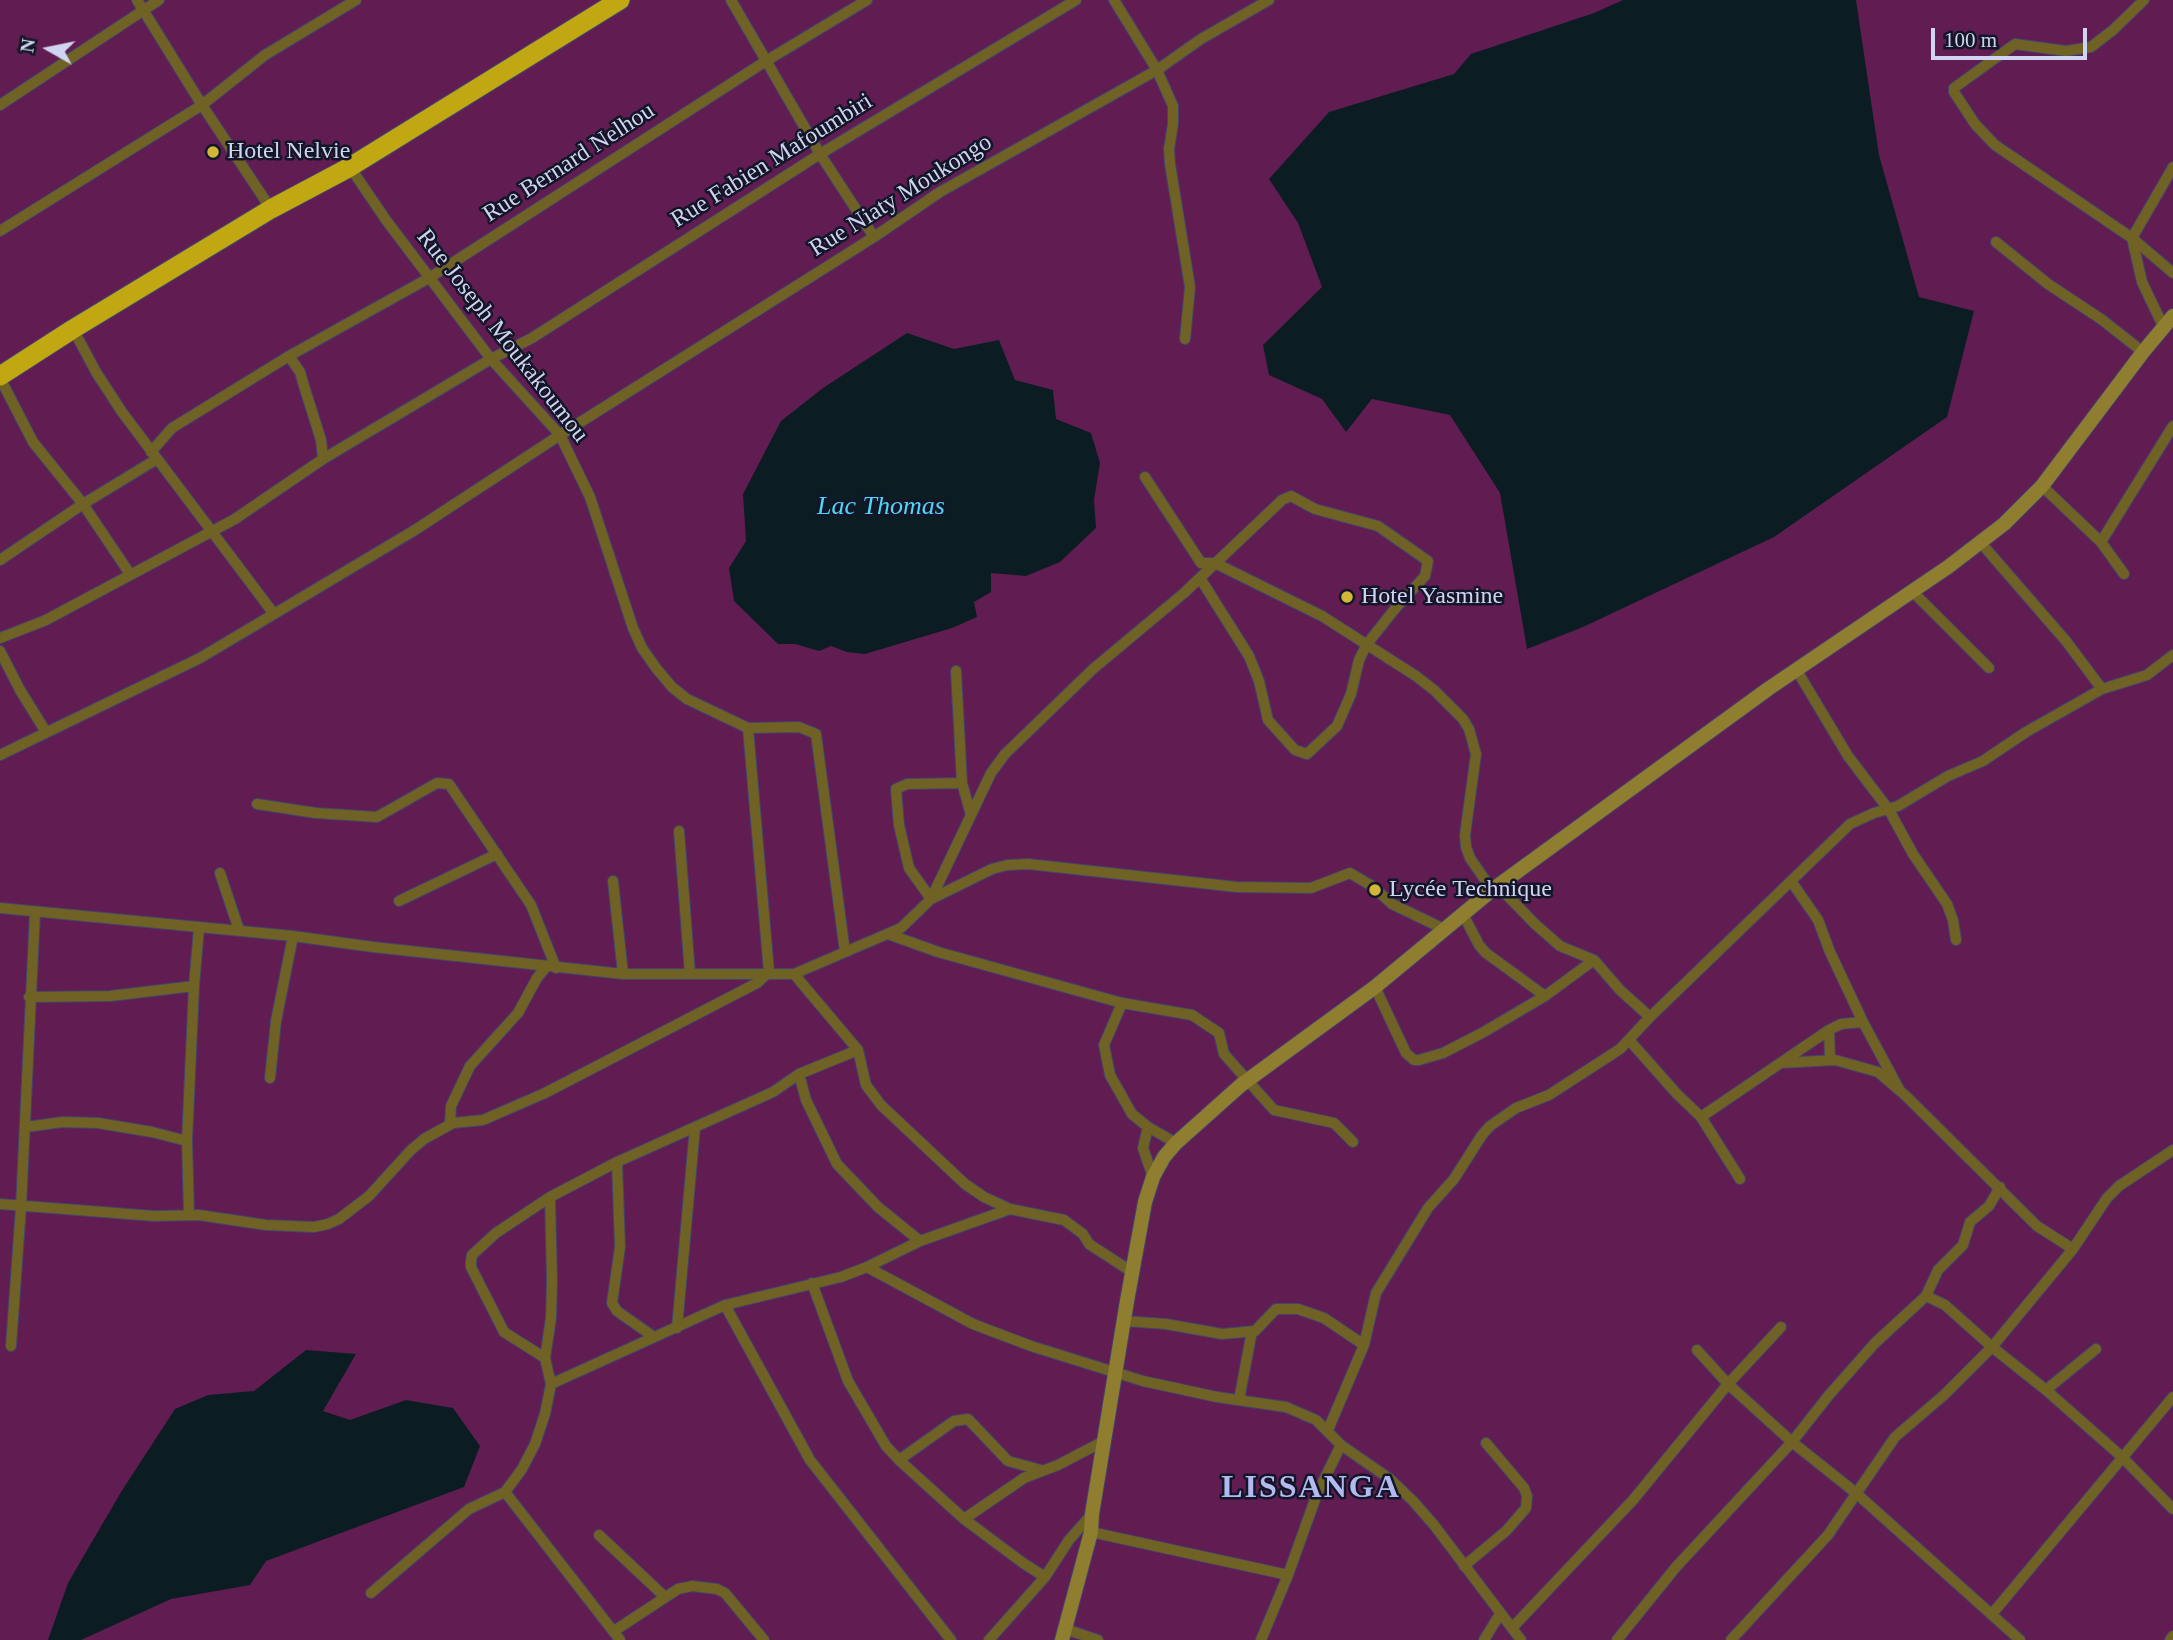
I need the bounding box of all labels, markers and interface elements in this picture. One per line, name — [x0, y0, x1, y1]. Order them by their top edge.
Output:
north arrow — [14, 14, 84, 84]
scale bar — [1935, 14, 2091, 58]
text: 100 m — [1944, 28, 1997, 52]
text: N — [16, 37, 39, 54]
street label: Rue Fabien Mafoumbiri — [666, 87, 878, 235]
street label: Rue Bernard Nelhou — [478, 97, 660, 229]
street label: Rue Niaty Moukongo — [805, 128, 997, 264]
place label: Hotel Nelvie — [227, 138, 350, 166]
marker: Hotel Nelvie — [205, 144, 221, 160]
street label: Rue Joseph Moukakoumou — [410, 224, 594, 448]
water label: Lac Thomas — [817, 491, 945, 523]
place label: Hotel Yasmine — [1361, 583, 1503, 611]
marker: Hotel Yasmine — [1339, 589, 1355, 605]
place label: Lycée Technique — [1389, 876, 1552, 904]
marker: Lycée Technique — [1367, 882, 1383, 898]
district label: LISSANGA — [1222, 1470, 1400, 1508]

